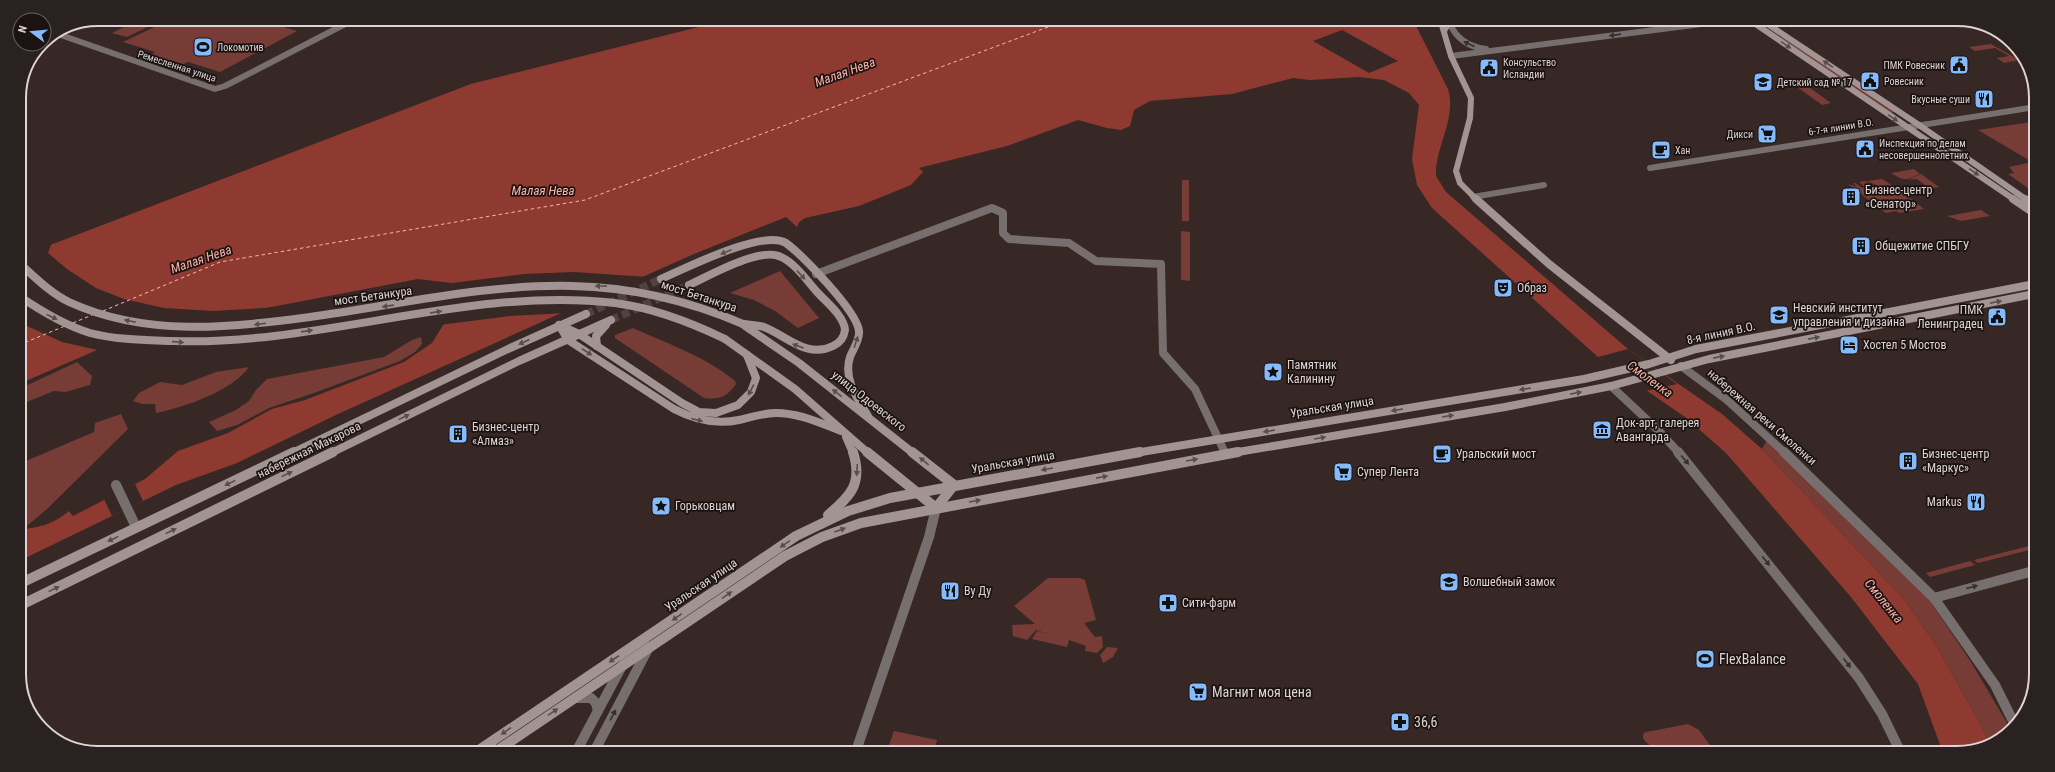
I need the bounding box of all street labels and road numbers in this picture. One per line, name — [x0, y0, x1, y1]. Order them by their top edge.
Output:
street label: Ремесленная улица — [136, 48, 218, 84]
street label: 6-7-я линии В.О. — [1808, 116, 1874, 138]
street label: мост Бетанкура — [659, 277, 739, 315]
street label: мост Бетанкура — [333, 284, 413, 308]
street label: 8-я линия В.О. — [1685, 319, 1757, 347]
street label: набережная реки Смоленки — [1705, 366, 1819, 468]
street label: улица Одоевского — [829, 368, 909, 434]
street label: Уральская улица — [1289, 393, 1375, 420]
street label: набережная Макарова — [255, 419, 363, 481]
street label: Уральская улица — [970, 448, 1056, 476]
street label: Уральская улица — [662, 556, 740, 614]

